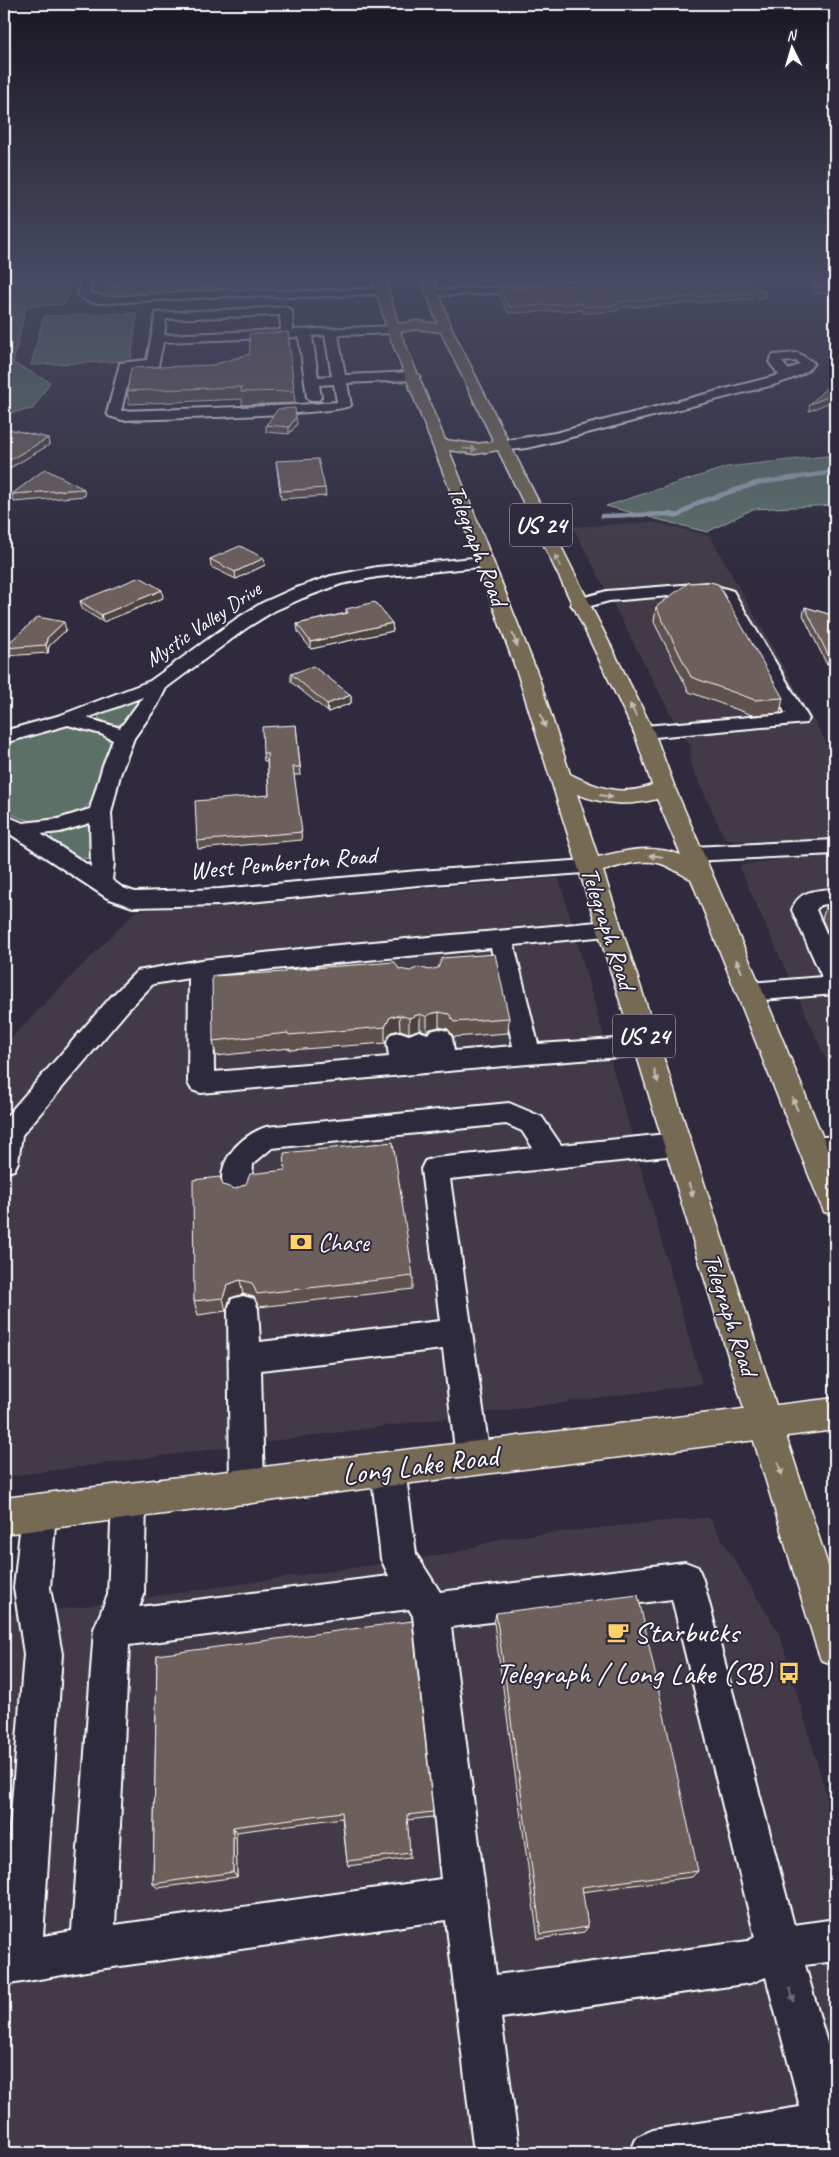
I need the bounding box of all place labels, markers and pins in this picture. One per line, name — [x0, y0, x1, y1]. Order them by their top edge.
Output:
place label: Chase — [318, 1227, 371, 1259]
bank icon: Chase — [288, 1229, 314, 1255]
place label: Starbucks — [634, 1613, 742, 1651]
cafe icon: Starbucks — [605, 1619, 631, 1645]
place label: Telegraph / Long Lake (SB) — [496, 1654, 774, 1692]
bus stop icon: Telegraph / Long Lake (SB) — [776, 1660, 802, 1686]

